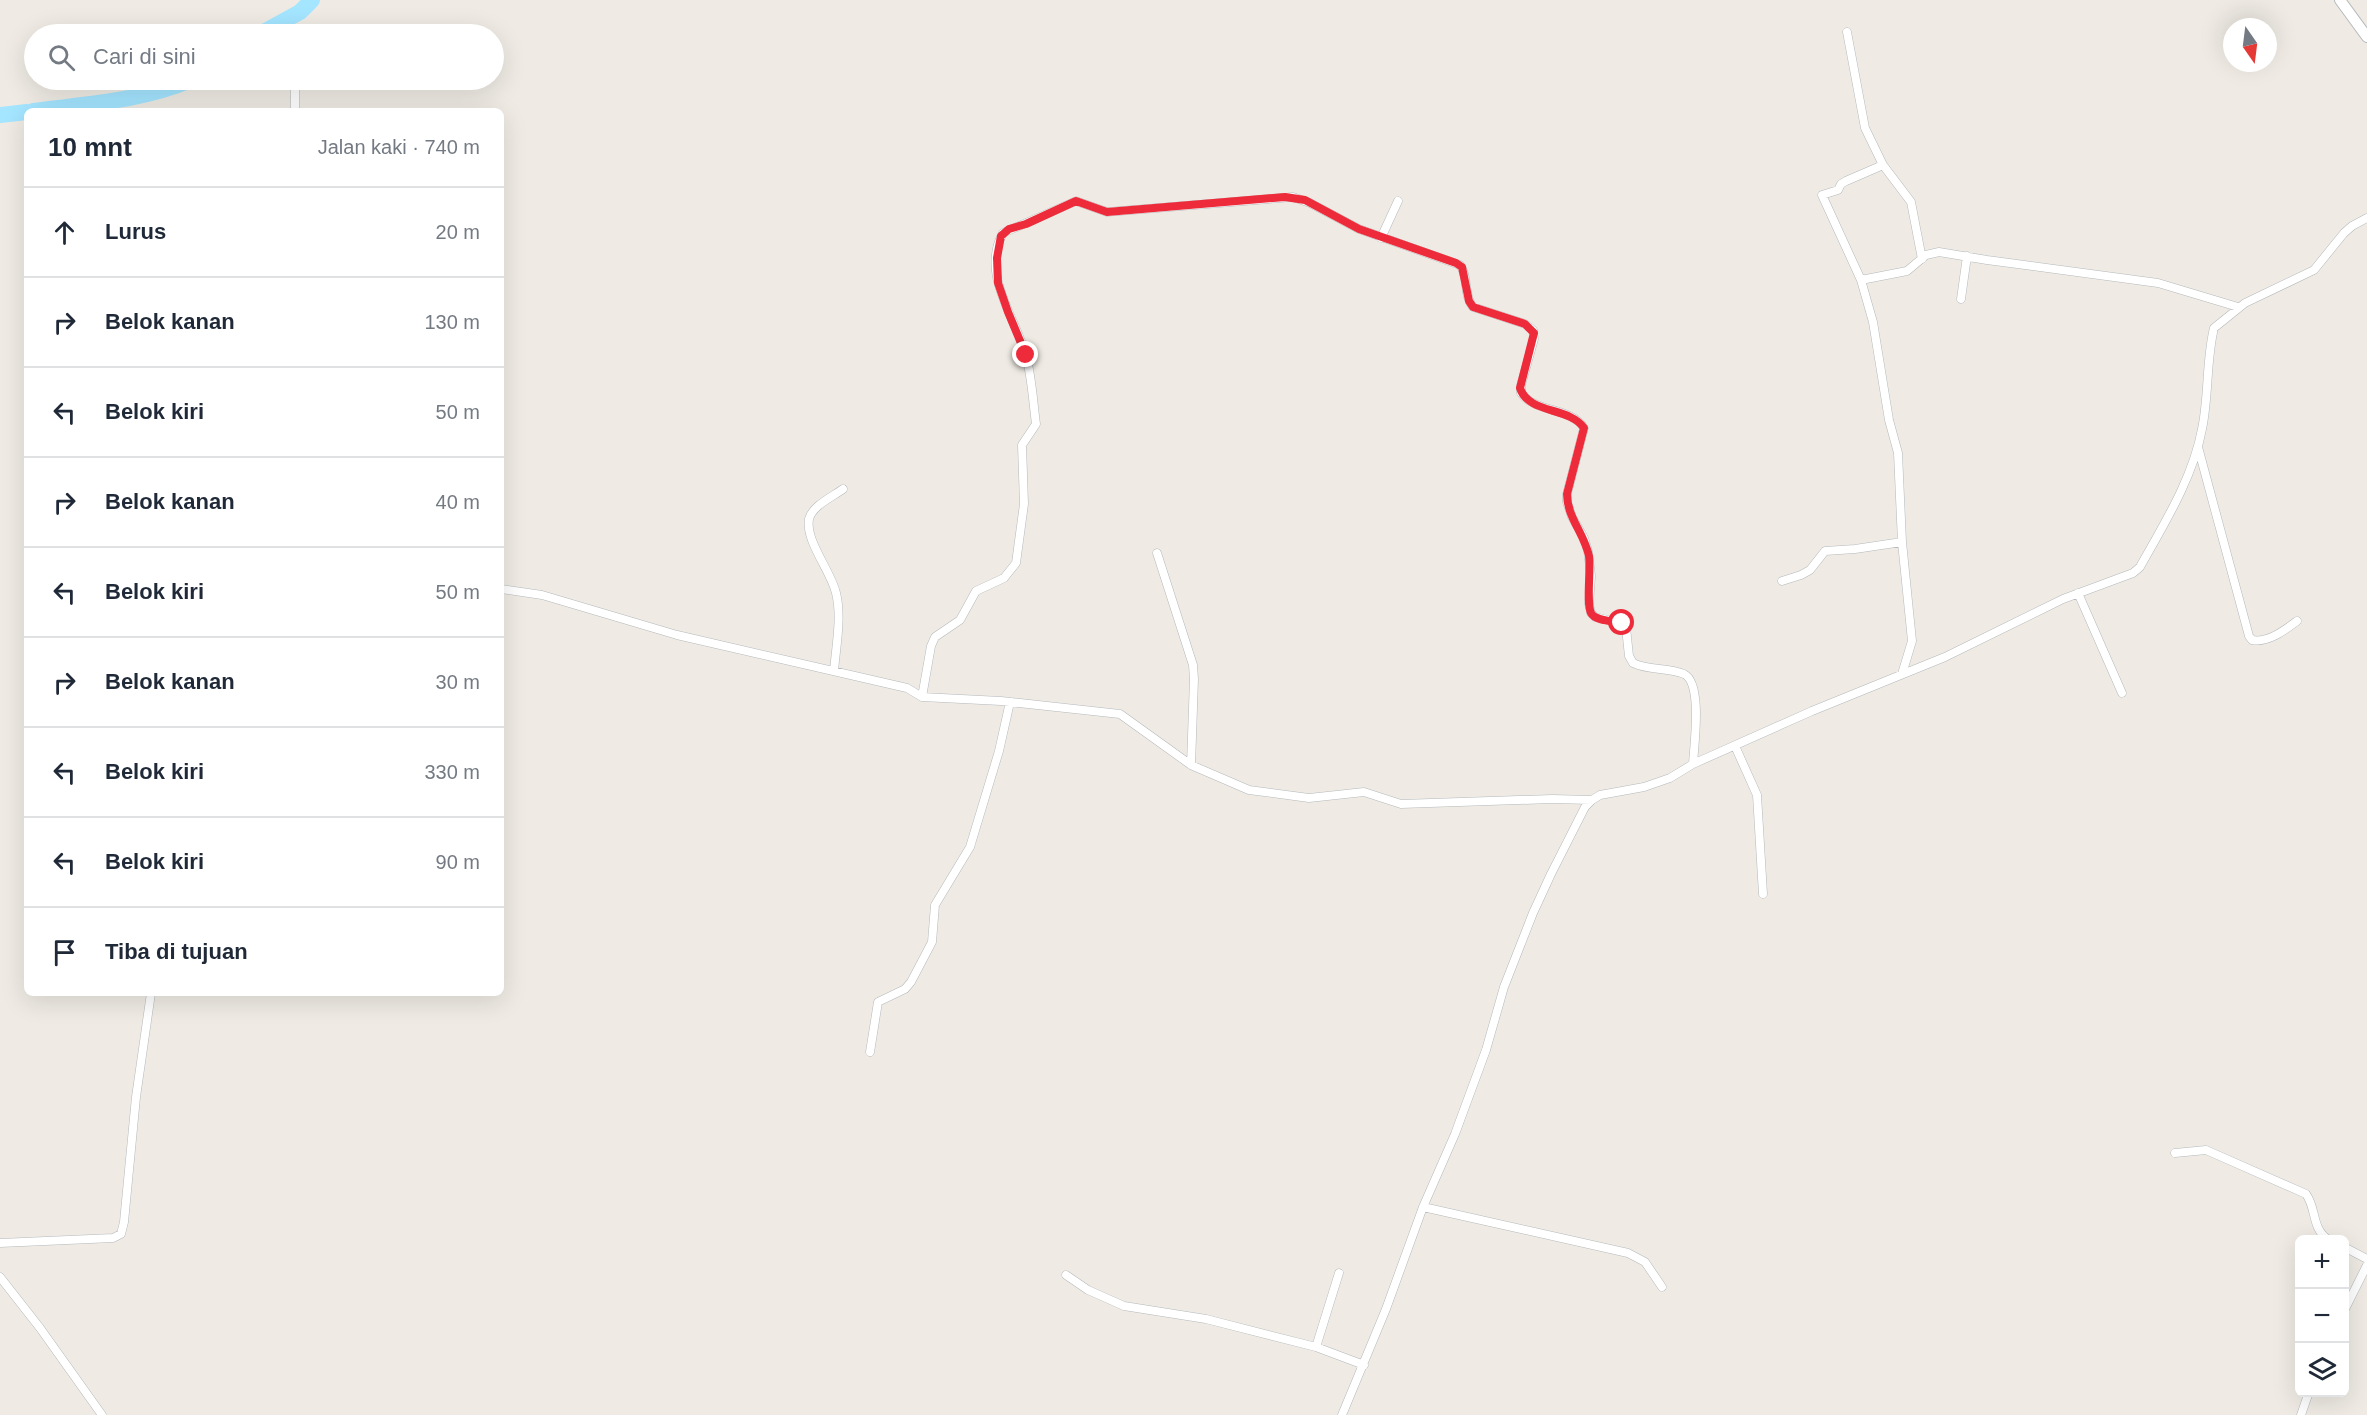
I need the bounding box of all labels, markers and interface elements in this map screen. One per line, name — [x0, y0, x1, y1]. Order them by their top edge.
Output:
north arrow — [2223, 18, 2277, 72]
search box — [24, 24, 504, 90]
icon: search — [45, 41, 78, 74]
text: Cari di sini — [93, 44, 196, 69]
text: 10 mnt — [48, 132, 132, 162]
text: Jalan kaki · 740 m — [318, 136, 480, 158]
icon: ahead — [48, 216, 81, 249]
text: Lurus — [105, 219, 166, 244]
text: 20 m — [436, 221, 480, 243]
icon: right — [48, 306, 81, 339]
text: Belok kanan — [105, 309, 235, 334]
text: 130 m — [424, 311, 480, 333]
route end — [1012, 341, 1038, 367]
icon: left — [48, 396, 81, 429]
text: Belok kiri — [105, 399, 204, 424]
text: 50 m — [436, 401, 480, 423]
icon: right — [48, 486, 81, 519]
text: Belok kanan — [105, 489, 235, 514]
text: 40 m — [436, 491, 480, 513]
icon: left — [48, 576, 81, 609]
text: Belok kiri — [105, 579, 204, 604]
text: 50 m — [436, 581, 480, 603]
route start — [1608, 609, 1634, 635]
icon: right — [48, 666, 81, 699]
text: Belok kanan — [105, 669, 235, 694]
text: 30 m — [436, 671, 480, 693]
icon: left — [48, 756, 81, 789]
text: Belok kiri — [105, 759, 204, 784]
text: 330 m — [424, 761, 480, 783]
icon: left — [48, 846, 81, 879]
text: Belok kiri — [105, 849, 204, 874]
text: 90 m — [436, 851, 480, 873]
icon: arrive — [48, 936, 81, 969]
text: Tiba di tujuan — [105, 939, 248, 964]
map controls — [2295, 1235, 2349, 1397]
button: + — [2295, 1235, 2349, 1289]
button: − — [2295, 1289, 2349, 1343]
button: layers — [2295, 1343, 2349, 1397]

